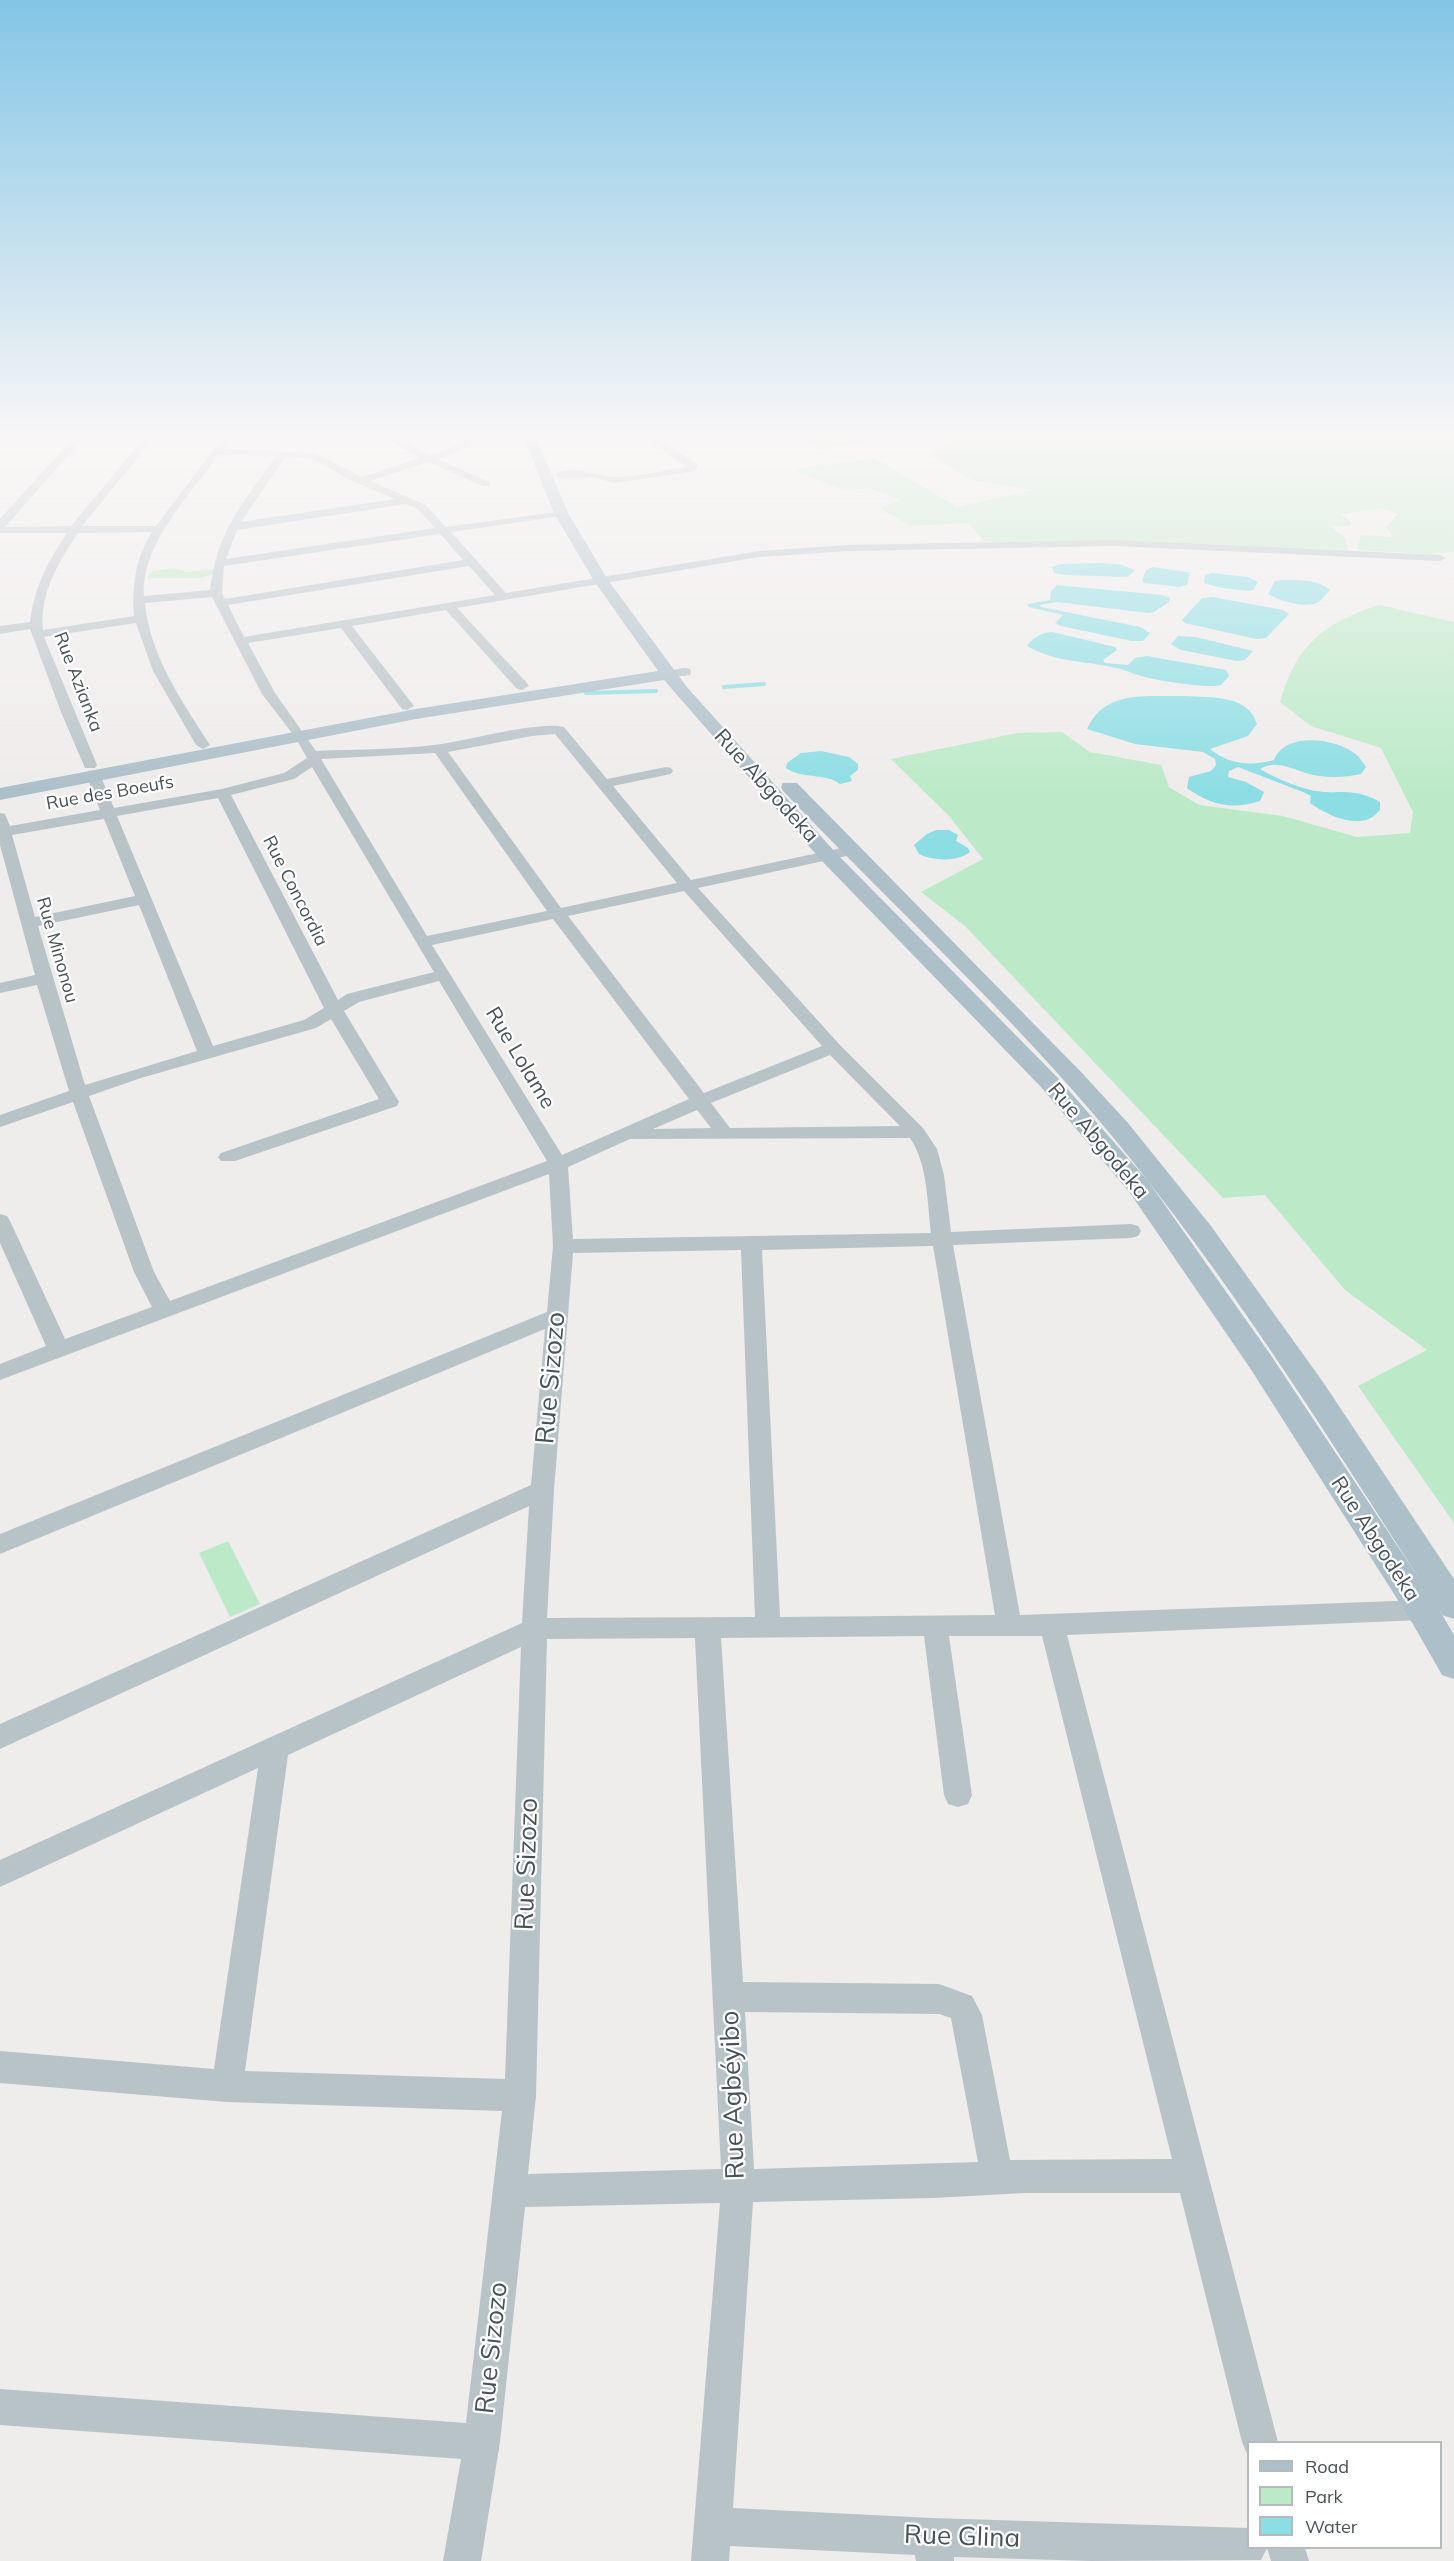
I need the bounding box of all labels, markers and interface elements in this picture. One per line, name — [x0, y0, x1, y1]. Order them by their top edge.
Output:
street label: Rue Azianka — [49, 629, 107, 735]
street label: Rue Abgodeka — [709, 724, 823, 848]
street label: Rue des Boeufs — [45, 771, 175, 815]
street label: Rue Concordia — [258, 832, 332, 950]
street label: Rue Minonou — [32, 895, 82, 1005]
street label: Rue Lolame — [480, 1003, 560, 1113]
street label: Rue Abgodeka — [1042, 1078, 1154, 1204]
street label: Rue Sizozo — [530, 1311, 572, 1445]
street label: Rue Abgodeka — [1325, 1472, 1425, 1606]
street label: Rue Sizozo — [509, 1797, 545, 1931]
street label: Rue Agbéyibo — [714, 2010, 752, 2180]
street label: Rue Sizozo — [470, 2281, 514, 2415]
legend — [1247, 2441, 1442, 2549]
text: Road — [1305, 2455, 1349, 2478]
text: Park — [1305, 2485, 1343, 2508]
text: Water — [1305, 2515, 1357, 2538]
street label: Rue Glina — [903, 2519, 1021, 2555]

